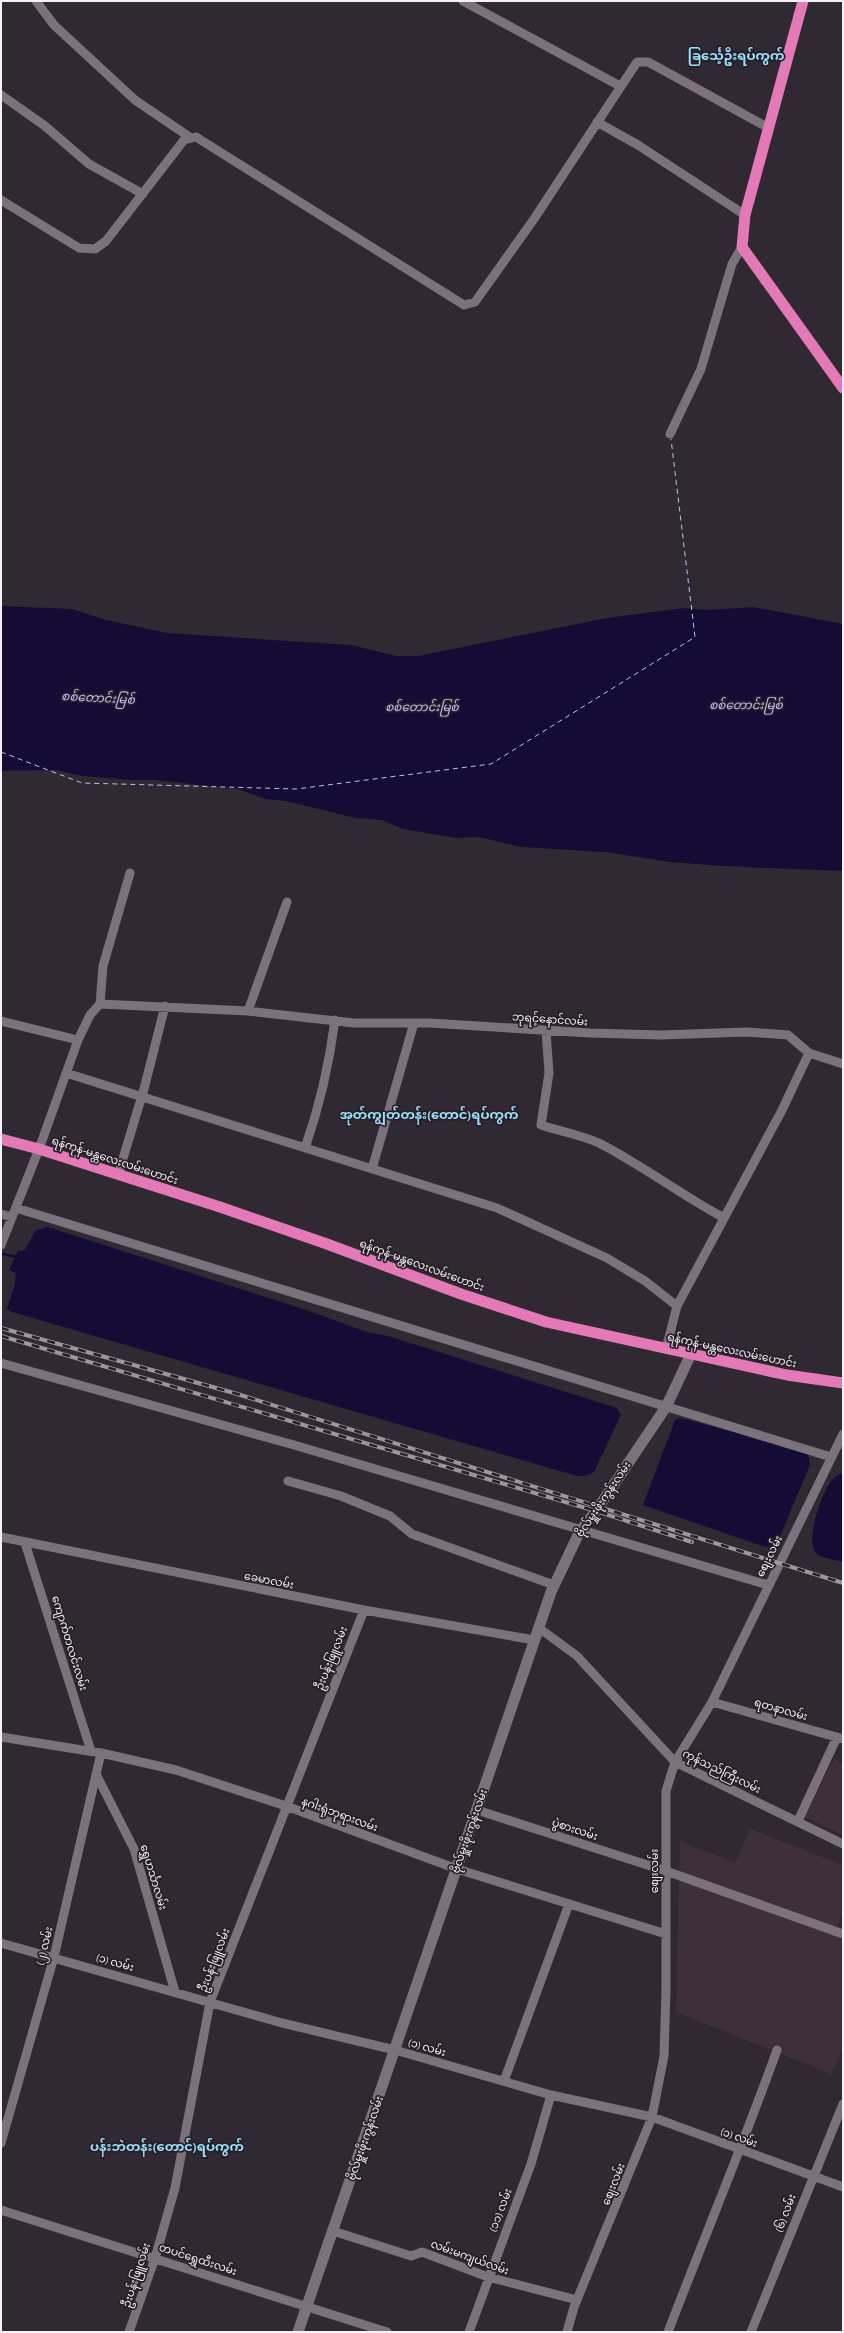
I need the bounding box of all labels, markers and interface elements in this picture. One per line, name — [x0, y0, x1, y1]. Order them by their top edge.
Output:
district label: ခြင်္သေ့ဦးရပ်ကွက် — [688, 46, 784, 66]
water label: စစ်တောင်းမြစ် — [61, 687, 136, 710]
water label: စစ်တောင်းမြစ် — [709, 696, 784, 715]
water label: စစ်တောင်းမြစ် — [385, 698, 460, 717]
street label: ဘုရင့်နောင်လမ်း — [511, 1009, 589, 1031]
district label: အုတ်ကျွတ်တန်း(တောင်)ရပ်ကွက် — [340, 1105, 518, 1126]
street label: ရန်ကုန်-မန္တလေးလမ်းဟောင်း — [49, 1133, 180, 1189]
street label: ရန်ကုန်-မန္တလေးလမ်းဟောင်း — [357, 1236, 487, 1296]
street label: ရန်ကုန်-မန္တလေးလမ်းဟောင်း — [666, 1329, 798, 1373]
street label: ဗိုလ်မှူးဖိုးကွန်းလမ်း — [572, 1458, 635, 1541]
street label: စျေးလမ်း — [753, 1533, 787, 1580]
street label: ခေမာလမ်း — [243, 1568, 295, 1591]
street label: ကျောက်တလင်းလမ်း — [47, 1594, 91, 1693]
street label: ဦးပန်းဖြူလမ်း — [312, 1624, 352, 1693]
street label: ရတနာလမ်း — [752, 1695, 809, 1725]
street label: ကုန်သည်ကြီးလမ်း — [680, 1746, 764, 1798]
street label: ဗိုလ်မှူးဖိုးကွန်းလမ်း — [448, 1787, 492, 1876]
street label: နဂါးရုံဘုရားလမ်း — [299, 1794, 380, 1836]
street label: ပွဲစားလမ်း — [550, 1815, 600, 1845]
street label: ရွှေဟင်္သာလမ်း — [135, 1843, 171, 1912]
street label: စျေးလမ်း — [647, 1849, 663, 1893]
street label: (၂) လမ်း — [32, 1925, 58, 1967]
street label: ဦးပန်းဖြူလမ်း — [195, 1926, 235, 1995]
street label: (၁) လမ်း — [95, 1950, 136, 1973]
street label: (၁) လမ်း — [407, 2035, 448, 2058]
street label: ဗိုလ်မှူးဖိုးကွန်းလမ်း — [344, 2094, 388, 2183]
street label: (၁) လမ်း — [719, 2124, 760, 2149]
district label: ပန်းဘဲတန်း(တောင်)ရပ်ကွက် — [90, 2137, 244, 2157]
street label: စျေးလမ်း — [598, 2161, 630, 2208]
street label: (၁၁) လမ်း — [485, 2186, 514, 2233]
street label: (၆) လမ်း — [771, 2192, 798, 2234]
street label: လမ်းမကျယ်လမ်း — [428, 2236, 511, 2280]
street label: တပင်ရွှေထီးလမ်း — [157, 2240, 239, 2280]
street label: ဦးပန်းဖြူလမ်း — [119, 2241, 155, 2310]

